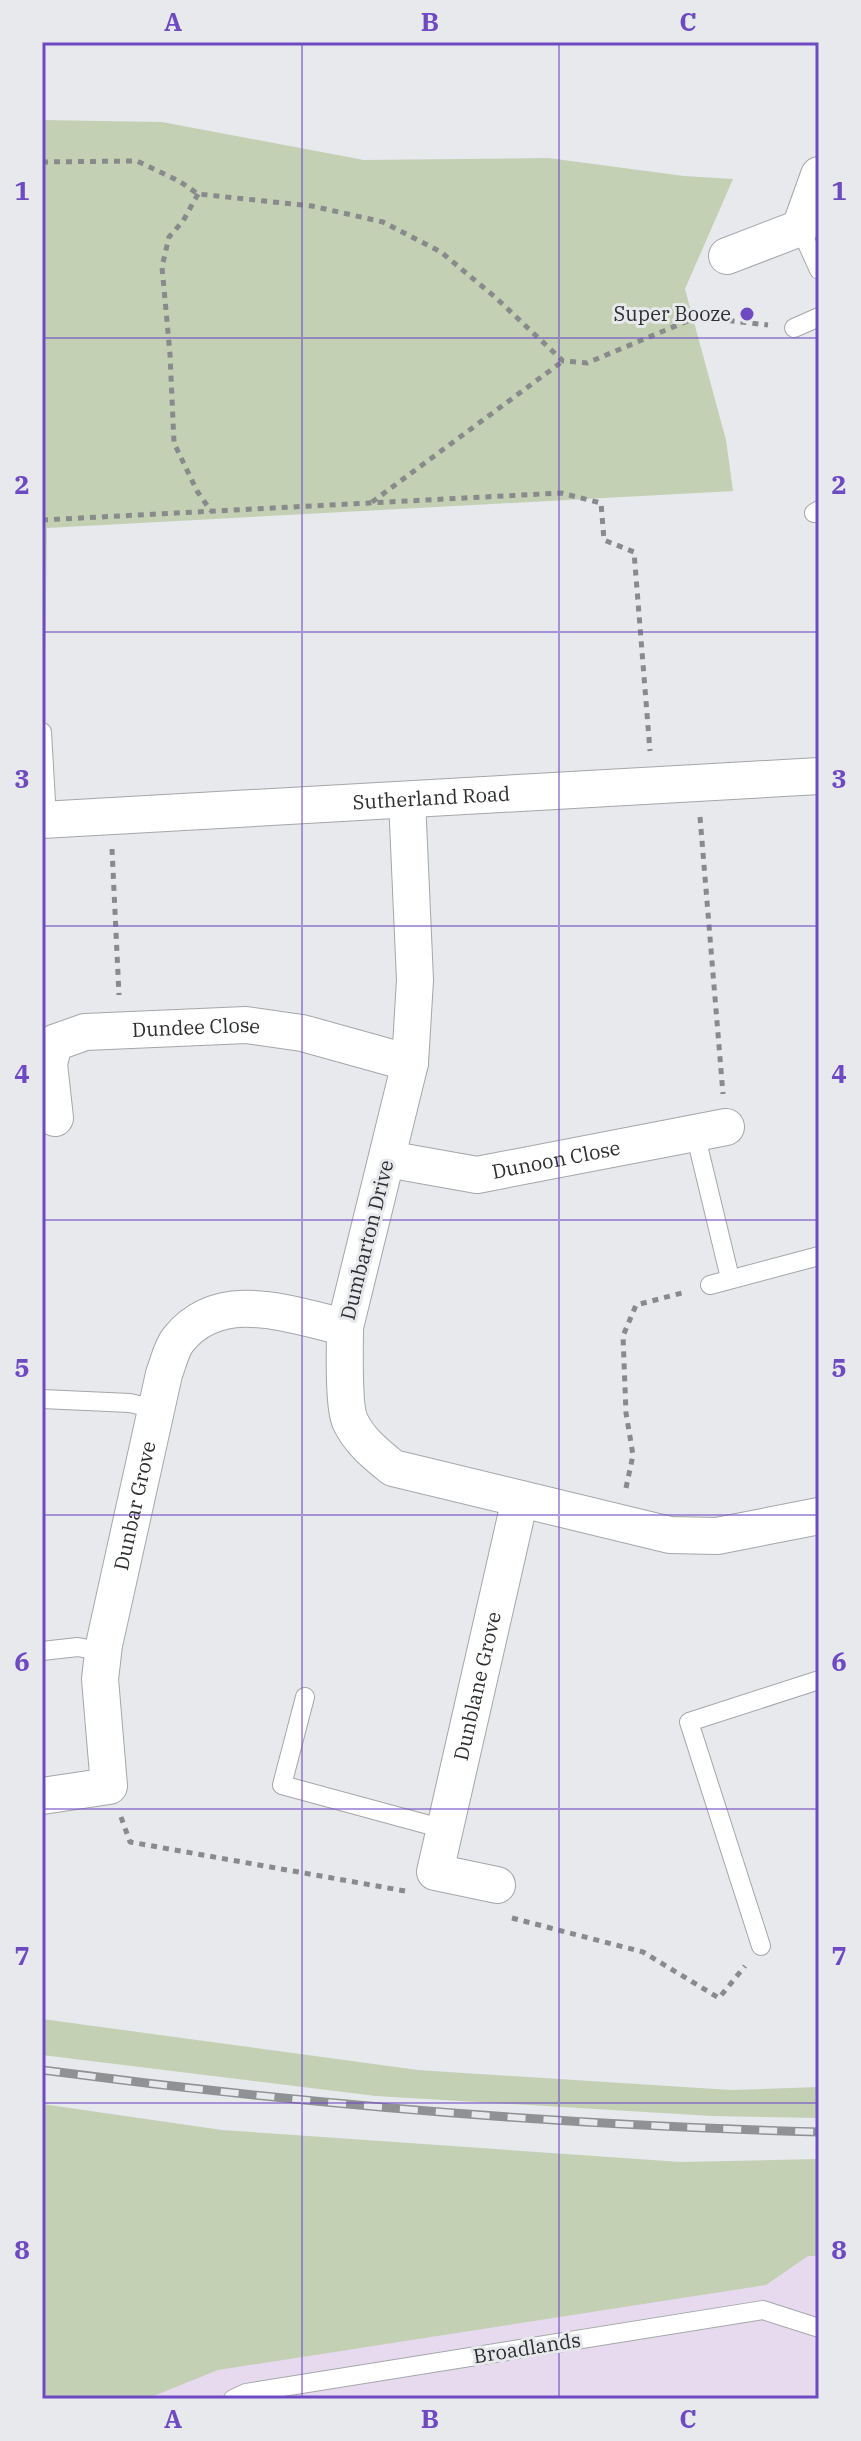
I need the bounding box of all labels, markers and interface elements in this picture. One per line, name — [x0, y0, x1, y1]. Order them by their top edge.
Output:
text: A — [164, 4, 182, 38]
text: B — [421, 4, 439, 38]
text: C — [679, 4, 697, 38]
text: 1 — [14, 173, 30, 207]
text: 1 — [831, 173, 847, 207]
place label: Super Booze — [614, 300, 731, 327]
marker: Super Booze — [738, 305, 756, 323]
text: 2 — [14, 467, 30, 501]
text: 2 — [831, 467, 847, 501]
text: 3 — [14, 761, 30, 795]
text: 3 — [831, 761, 847, 795]
street label: Sutherland Road — [352, 780, 511, 815]
street label: Dundee Close — [131, 1011, 262, 1043]
text: 4 — [14, 1056, 30, 1090]
text: 4 — [831, 1056, 847, 1090]
street label: Dunoon Close — [490, 1134, 623, 1185]
street label: Dumbarton Drive — [334, 1157, 399, 1323]
text: 5 — [14, 1350, 30, 1384]
text: 5 — [831, 1350, 847, 1384]
street label: Dunbar Grove — [107, 1438, 162, 1573]
street label: Dunblane Grove — [447, 1609, 507, 1763]
text: 6 — [14, 1644, 30, 1678]
text: 6 — [831, 1644, 847, 1678]
text: 7 — [14, 1938, 30, 1972]
text: 7 — [831, 1938, 847, 1972]
text: 8 — [14, 2232, 30, 2266]
text: 8 — [831, 2232, 847, 2266]
street label: Broadlands — [471, 2326, 583, 2369]
text: A — [164, 2401, 182, 2435]
text: B — [421, 2401, 439, 2435]
text: C — [679, 2401, 697, 2435]

